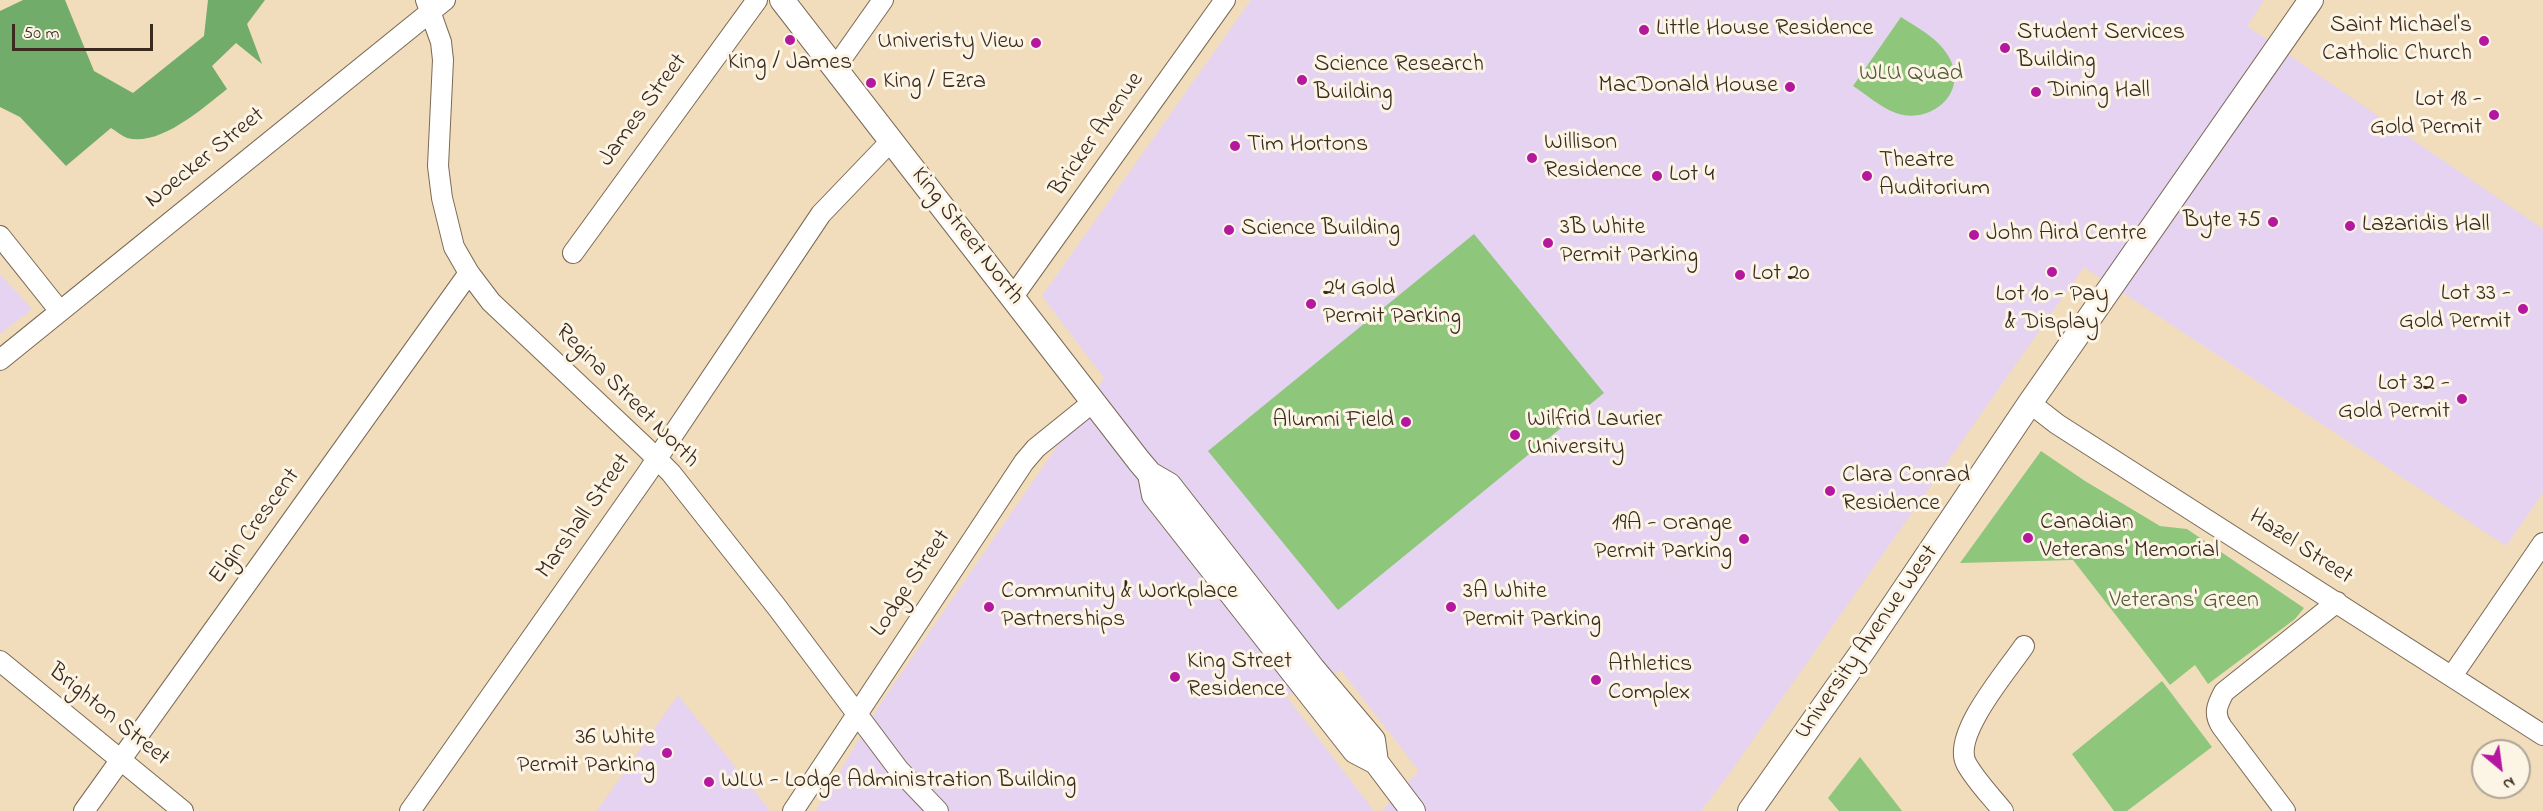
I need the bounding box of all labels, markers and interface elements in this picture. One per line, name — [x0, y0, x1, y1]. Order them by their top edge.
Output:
scale bar — [15, 12, 156, 50]
place label: Saint Michael's Catholic Church — [2322, 13, 2472, 69]
place label: Little House Residence — [1656, 16, 1873, 44]
place label: Student Services Building — [2017, 20, 2185, 76]
text: 50 m — [23, 21, 60, 47]
marker: Little House Residence — [1637, 23, 1651, 37]
place label: Univeristy View — [877, 29, 1024, 57]
marker: King / James — [783, 33, 797, 47]
marker: Saint Michael's Catholic Church — [2477, 34, 2491, 48]
marker: Univeristy View — [1029, 36, 1043, 50]
marker: Student Services Building — [1998, 41, 2012, 55]
street label: James Street — [593, 49, 695, 173]
place label: King / James — [728, 50, 852, 78]
place label: Science Research Building — [1314, 52, 1484, 108]
park label: WLU Quad — [1859, 61, 1963, 89]
street label: Bricker Avenue — [1045, 67, 1151, 203]
place label: King / Ezra — [883, 69, 986, 97]
marker: Science Research Building — [1295, 73, 1309, 87]
place label: MacDonald House — [1598, 73, 1778, 101]
marker: King / Ezra — [864, 76, 878, 90]
place label: Dining Hall — [2048, 78, 2150, 106]
marker: MacDonald House — [1783, 80, 1797, 94]
marker: Dining Hall — [2029, 85, 2043, 99]
place label: Lot 18 - Gold Permit — [2370, 87, 2482, 143]
street label: Noecker Street — [140, 102, 272, 216]
marker: Lot 18 - Gold Permit — [2487, 108, 2501, 122]
place label: Willison Residence — [1544, 130, 1642, 186]
place label: Tim Hortons — [1247, 132, 1368, 160]
marker: Tim Hortons — [1228, 139, 1242, 153]
place label: Theatre Auditorium — [1879, 148, 1990, 204]
marker: Willison Residence — [1525, 151, 1539, 165]
street label: King Street North — [903, 162, 1029, 312]
place label: Lot 4 — [1669, 162, 1714, 190]
marker: Lot 4 — [1650, 169, 1664, 183]
marker: Theatre Auditorium — [1860, 169, 1874, 183]
place label: Byte 75 — [2183, 208, 2261, 236]
place label: Lazaridis Hall — [2362, 212, 2490, 240]
place label: 3B White Permit Parking — [1560, 215, 1698, 271]
marker: Byte 75 — [2266, 215, 2280, 229]
place label: Science Building — [1241, 216, 1400, 244]
marker: Lazaridis Hall — [2343, 219, 2357, 233]
place label: John Aird Centre — [1986, 221, 2147, 249]
marker: Science Building — [1222, 223, 1236, 237]
marker: John Aird Centre — [1967, 228, 1981, 242]
marker: 3B White Permit Parking — [1541, 236, 1555, 250]
place label: Lot 20 — [1752, 261, 1810, 289]
marker: Lot 10 - Pay & Display — [2045, 265, 2059, 279]
marker: Lot 20 — [1733, 268, 1747, 282]
place label: 24 Gold Permit Parking — [1323, 276, 1461, 332]
place label: Lot 33 - Gold Permit — [2399, 281, 2511, 337]
place label: Lot 10 - Pay & Display — [1995, 282, 2109, 338]
marker: 24 Gold Permit Parking — [1304, 297, 1318, 311]
marker: Lot 33 - Gold Permit — [2516, 302, 2530, 316]
street label: Regina Street North — [548, 319, 704, 475]
place label: Lot 32 - Gold Permit — [2338, 371, 2450, 427]
marker: Lot 32 - Gold Permit — [2455, 392, 2469, 406]
place label: Wilfrid Laurier University — [1527, 407, 1662, 463]
place label: Alumni Field — [1273, 408, 1394, 436]
marker: Alumni Field — [1399, 415, 1413, 429]
marker: Wilfrid Laurier University — [1508, 428, 1522, 442]
street label: Marshall Street — [531, 449, 639, 585]
street label: Elgin Crescent — [204, 463, 308, 591]
place label: Clara Conrad Residence — [1842, 463, 1970, 519]
marker: Clara Conrad Residence — [1823, 484, 1837, 498]
street label: Hazel Street — [2243, 504, 2357, 592]
place label: Canadian Veterans' Memorial — [2040, 510, 2219, 566]
place label: 19A - Orange Permit Parking — [1594, 511, 1732, 567]
street label: Lodge Street — [866, 525, 958, 643]
marker: Canadian Veterans' Memorial — [2021, 531, 2035, 545]
marker: 19A - Orange Permit Parking — [1737, 532, 1751, 546]
street label: University Avenue West — [1790, 540, 1946, 746]
place label: Community & Workplace Partnerships — [1001, 579, 1238, 635]
place label: 3A White Permit Parking — [1463, 579, 1601, 635]
park label: Veterans' Green — [2109, 588, 2259, 616]
marker: Community & Workplace Partnerships — [982, 600, 996, 614]
marker: 3A White Permit Parking — [1444, 600, 1458, 614]
place label: King Street Residence — [1187, 649, 1292, 705]
place label: Athletics Complex — [1608, 652, 1692, 708]
street label: Brighton Street — [41, 658, 175, 774]
marker: King Street Residence — [1168, 670, 1182, 684]
marker: Athletics Complex — [1589, 673, 1603, 687]
place label: 36 White Permit Parking — [517, 725, 655, 781]
north arrow — [2471, 739, 2531, 799]
marker: 36 White Permit Parking — [660, 746, 674, 760]
place label: WLU - Lodge Administration Building — [721, 768, 1076, 796]
text: N — [2498, 770, 2519, 796]
marker: WLU - Lodge Administration Building — [702, 775, 716, 789]

